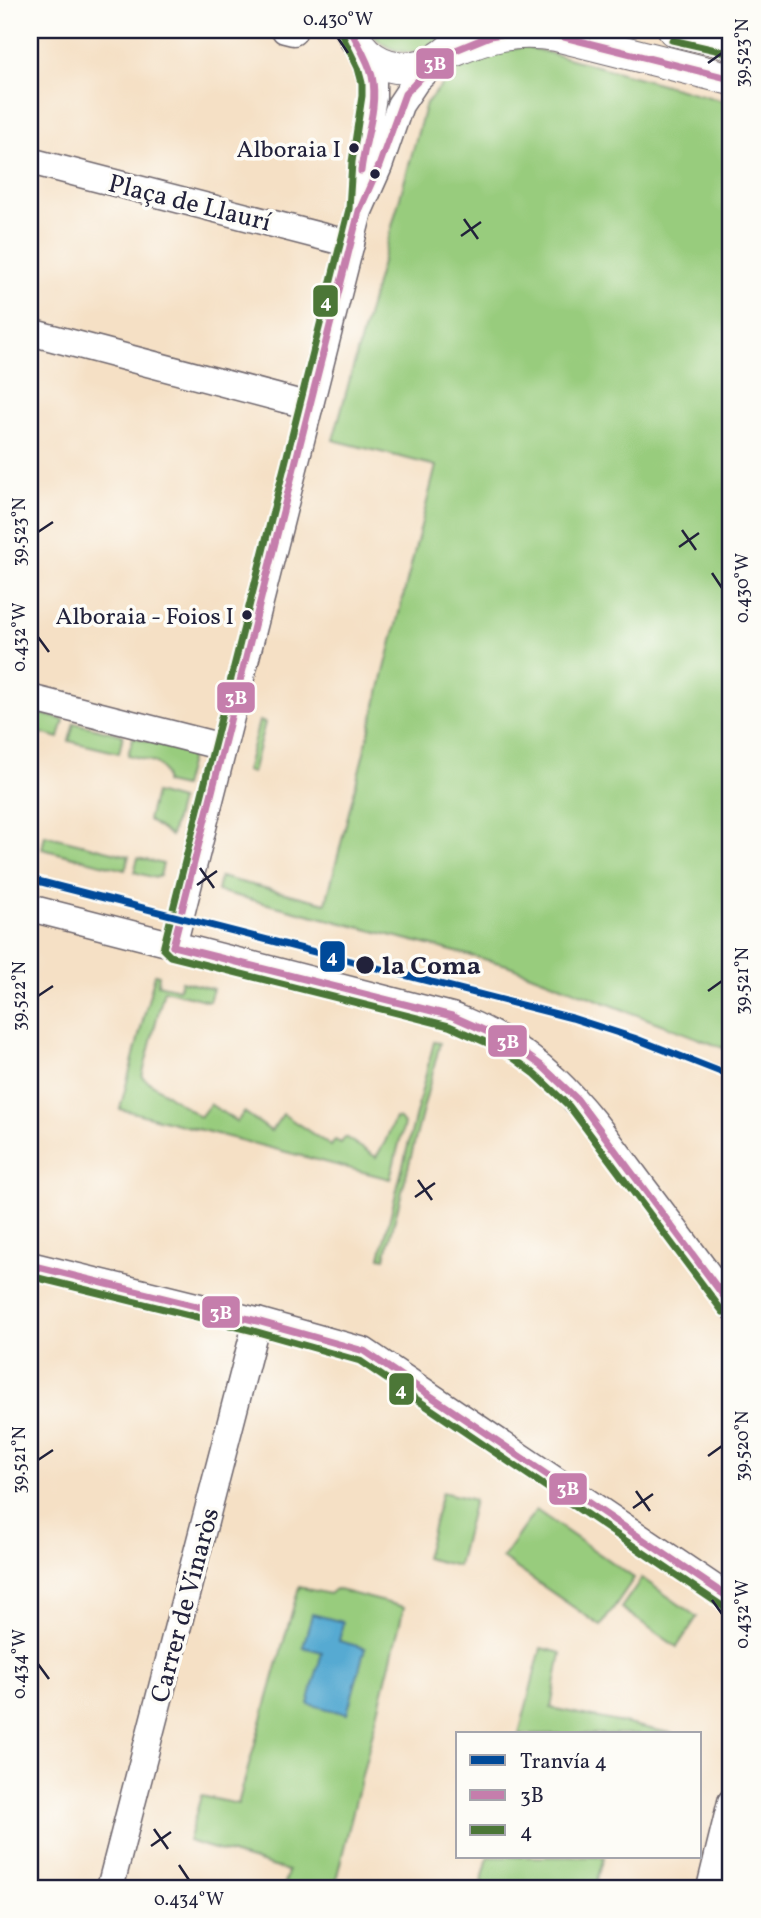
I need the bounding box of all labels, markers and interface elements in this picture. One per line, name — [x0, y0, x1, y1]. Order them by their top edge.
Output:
text: 0.430°W — [303, 8, 373, 33]
text: 39.523°N — [731, 18, 756, 88]
line badge: 3B — [415, 47, 455, 80]
text: 3B — [424, 52, 446, 78]
place label: Alboraia I — [237, 134, 341, 168]
marker: Alboraia I — [347, 141, 361, 155]
street label: Plaça de Llaurí — [104, 166, 275, 242]
unlabelled marker — [368, 167, 382, 181]
line badge: 4 — [312, 284, 339, 318]
text: 4 — [320, 290, 332, 316]
text: 39.523°N — [8, 497, 33, 567]
text: 0.430°W — [731, 553, 756, 623]
place label: Alboraia - Foios I — [56, 601, 234, 635]
text: 0.432°W — [8, 602, 33, 672]
marker: Alboraia - Foios I — [240, 608, 254, 622]
line badge: 3B — [216, 681, 256, 714]
text: 3B — [225, 686, 247, 712]
line badge: 4 — [319, 940, 346, 973]
text: 4 — [326, 945, 338, 971]
text: 39.521°N — [731, 947, 756, 1015]
place label: la Coma — [382, 949, 481, 985]
marker: la Coma — [354, 954, 376, 976]
text: 39.522°N — [8, 961, 33, 1031]
line badge: 3B — [487, 1024, 528, 1058]
text: 3B — [497, 1030, 519, 1056]
line badge: 3B — [201, 1295, 241, 1329]
text: 3B — [210, 1301, 232, 1327]
line badge: 4 — [388, 1372, 415, 1406]
text: 4 — [395, 1378, 407, 1404]
text: 39.520°N — [731, 1411, 756, 1481]
text: 39.521°N — [8, 1426, 33, 1494]
line badge: 3B — [548, 1472, 588, 1506]
text: 3B — [557, 1477, 579, 1503]
street label: Carrer de Vinaròs — [143, 1504, 229, 1707]
text: 0.432°W — [731, 1579, 756, 1649]
text: 0.434°W — [8, 1629, 33, 1699]
legend — [456, 1732, 702, 1858]
text: Tranvía 4 — [520, 1748, 607, 1777]
text: 3B — [520, 1782, 544, 1811]
text: 4 — [520, 1818, 533, 1847]
text: 0.434°W — [154, 1888, 224, 1913]

